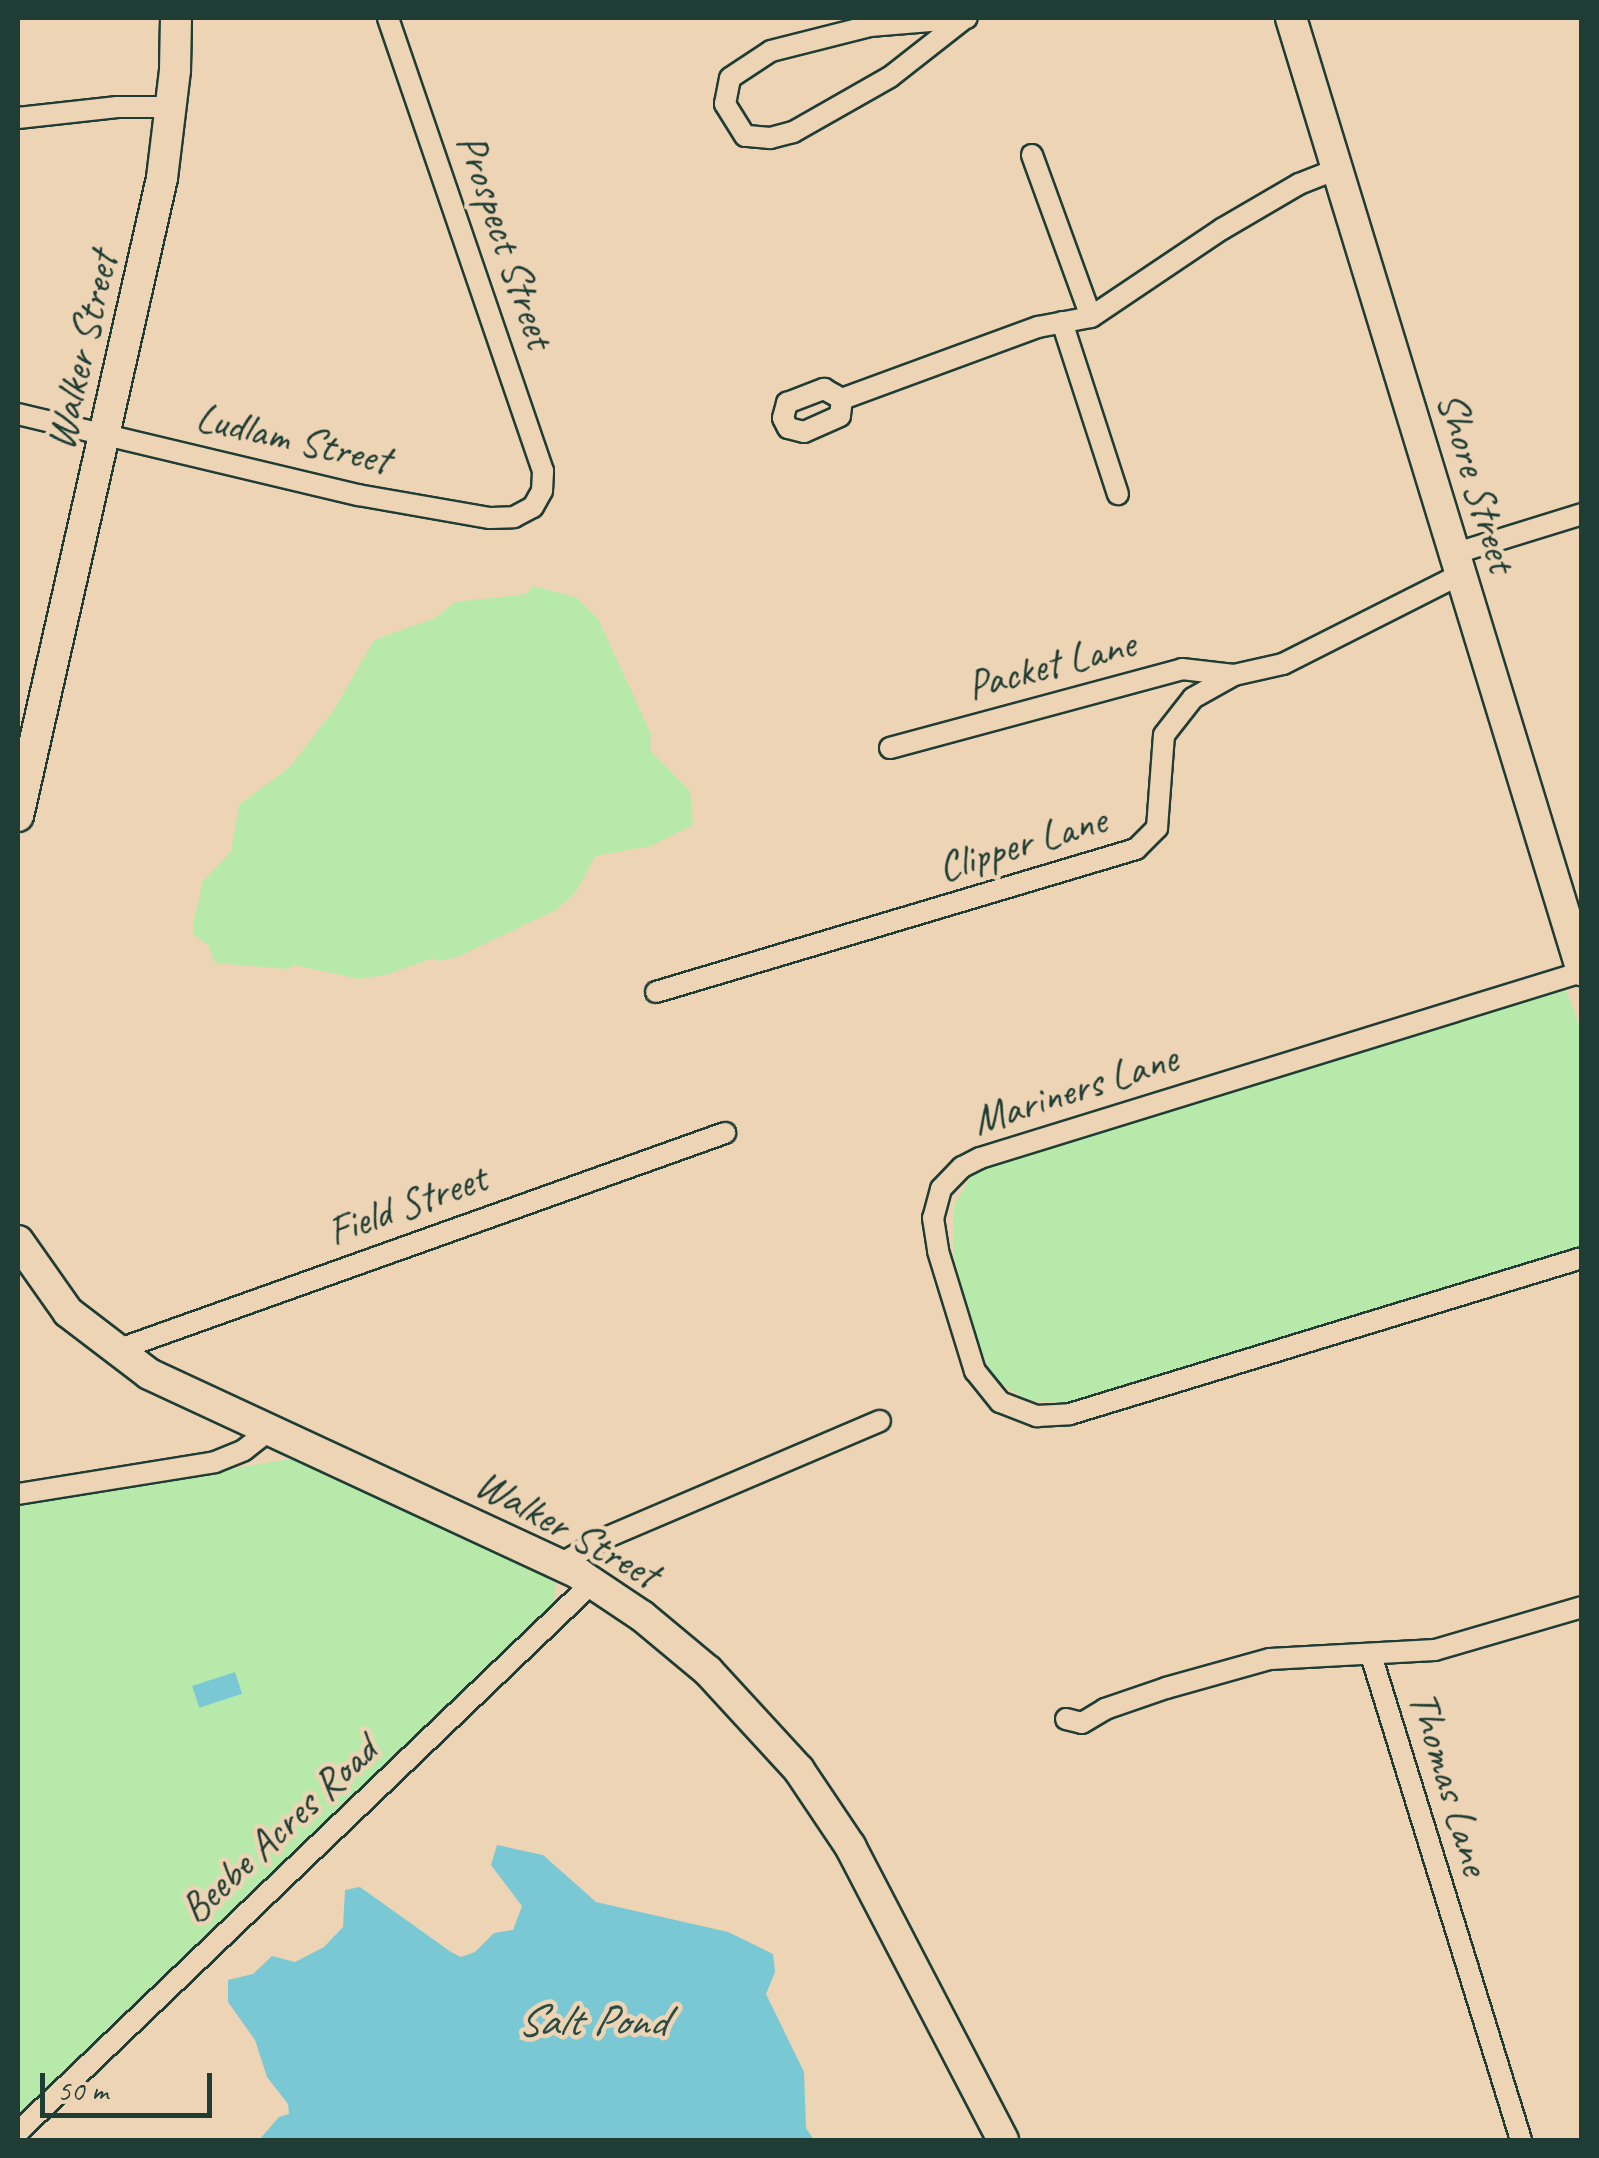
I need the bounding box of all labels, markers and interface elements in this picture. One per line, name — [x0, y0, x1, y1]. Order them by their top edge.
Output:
street label: Prospect Street — [445, 127, 565, 355]
street label: Walker Street — [35, 247, 129, 455]
street label: Shore Street — [1425, 386, 1527, 578]
street label: Ludlam Street — [191, 392, 395, 486]
street label: Packet Lane — [961, 618, 1141, 712]
street label: Clipper Lane — [931, 794, 1113, 894]
street label: Mariners Lane — [966, 1033, 1184, 1147]
street label: Field Street — [320, 1153, 494, 1257]
street label: Walker Street — [467, 1458, 667, 1600]
street label: Thomas Lane — [1397, 1685, 1501, 1881]
street label: Beebe Acres Road — [170, 1726, 388, 1934]
water label: Salt Pond — [517, 1994, 665, 2048]
scale bar — [45, 2053, 218, 2115]
text: 50 m — [57, 2071, 108, 2109]

